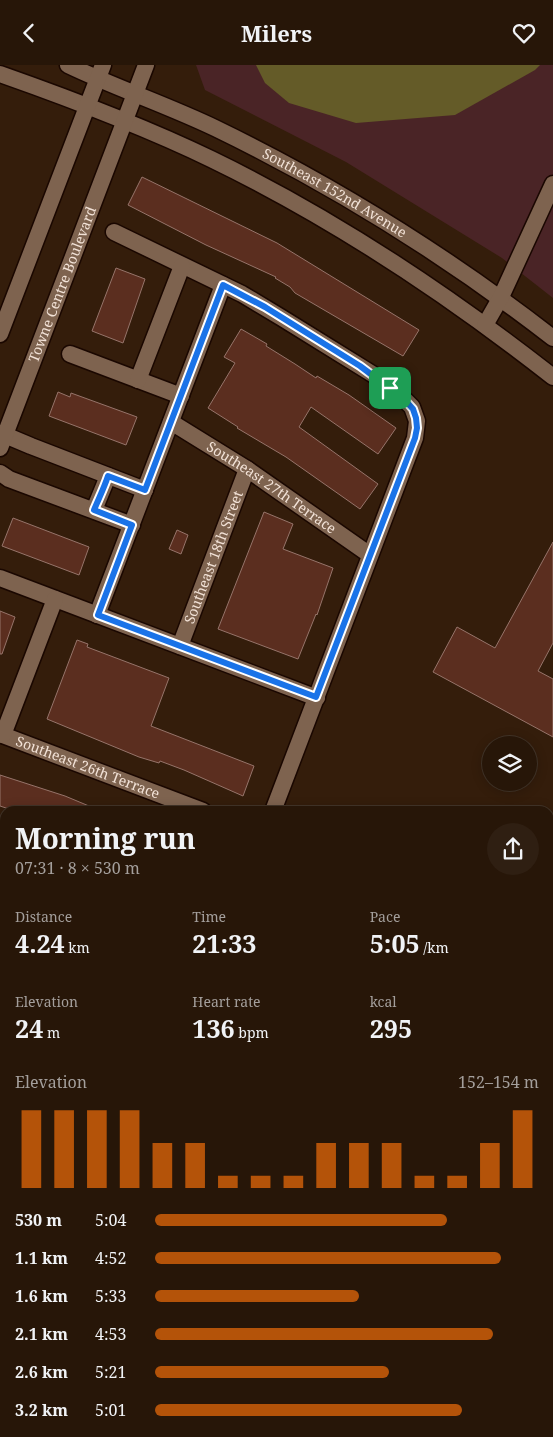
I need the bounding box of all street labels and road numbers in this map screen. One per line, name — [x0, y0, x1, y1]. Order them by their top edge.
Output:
street label: Southeast 152nd Avenue — [259, 143, 411, 242]
street label: Towne Centre Boulevard — [24, 203, 100, 365]
street label: Southeast 27th Terrace — [203, 437, 340, 538]
street label: Southeast 18th Street — [179, 488, 247, 626]
street label: Southeast 26th Terrace — [13, 731, 163, 803]

